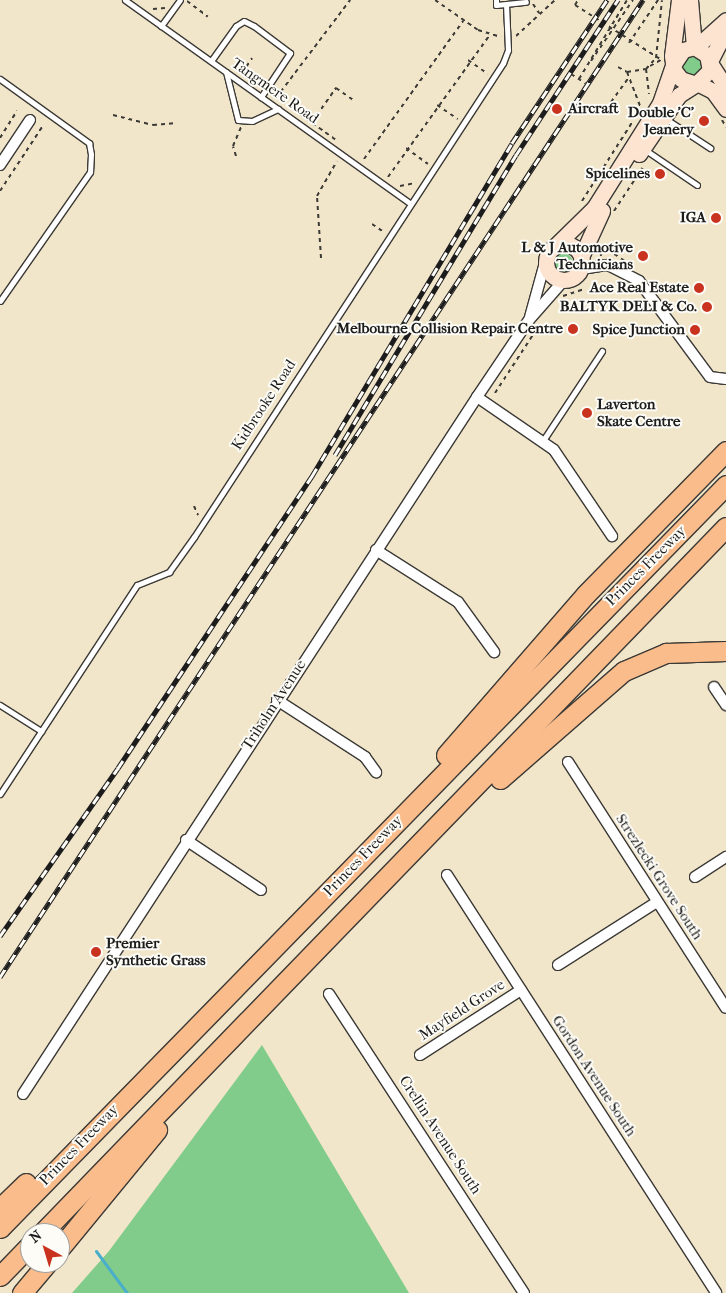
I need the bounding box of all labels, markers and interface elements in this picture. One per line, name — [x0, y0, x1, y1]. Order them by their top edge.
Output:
street label: Tangmere Road — [228, 54, 322, 128]
place label: Aircraft — [568, 100, 619, 118]
marker: Aircraft — [550, 102, 564, 116]
place label: Double 'C' Jeanery — [628, 103, 694, 138]
marker: Double 'C' Jeanery — [698, 115, 710, 127]
place label: Spicelines — [586, 165, 650, 183]
marker: Spicelines — [654, 168, 666, 180]
place label: IGA — [680, 209, 706, 227]
marker: IGA — [710, 212, 722, 224]
place label: L & J Automotive Technicians — [521, 238, 633, 273]
marker: L & J Automotive Technicians — [637, 250, 649, 262]
place label: Ace Real Estate — [590, 279, 689, 297]
marker: Ace Real Estate — [693, 282, 705, 294]
place label: BALTYK DELI & Co. — [560, 298, 697, 316]
marker: BALTYK DELI & Co. — [701, 301, 713, 313]
place label: Melbourne Collision Repair Centre — [337, 320, 563, 338]
place label: Spice Junction — [593, 321, 685, 339]
marker: Melbourne Collision Repair Centre — [567, 323, 579, 335]
marker: Spice Junction — [689, 324, 701, 336]
street label: Kidbrooke Road — [228, 356, 300, 454]
place label: Laverton Skate Centre — [597, 395, 681, 430]
marker: Laverton Skate Centre — [581, 407, 593, 419]
street label: Princes Freeway — [602, 522, 690, 610]
street label: Triholm Avenue — [238, 656, 310, 754]
street label: Strezlecki Grove South — [612, 811, 706, 943]
street label: Princes Freeway — [320, 812, 406, 900]
place label: Premier Synthetic Grass — [106, 934, 206, 969]
marker: Premier Synthetic Grass — [90, 946, 102, 958]
street label: Mayfield Grove — [416, 976, 508, 1044]
street label: Gordon Avenue South — [548, 1012, 640, 1140]
street label: Crellin Avenue South — [395, 1072, 485, 1198]
street label: Princes Freeway — [36, 1101, 122, 1189]
north arrow — [20, 1223, 70, 1273]
text: N — [26, 1227, 45, 1247]

